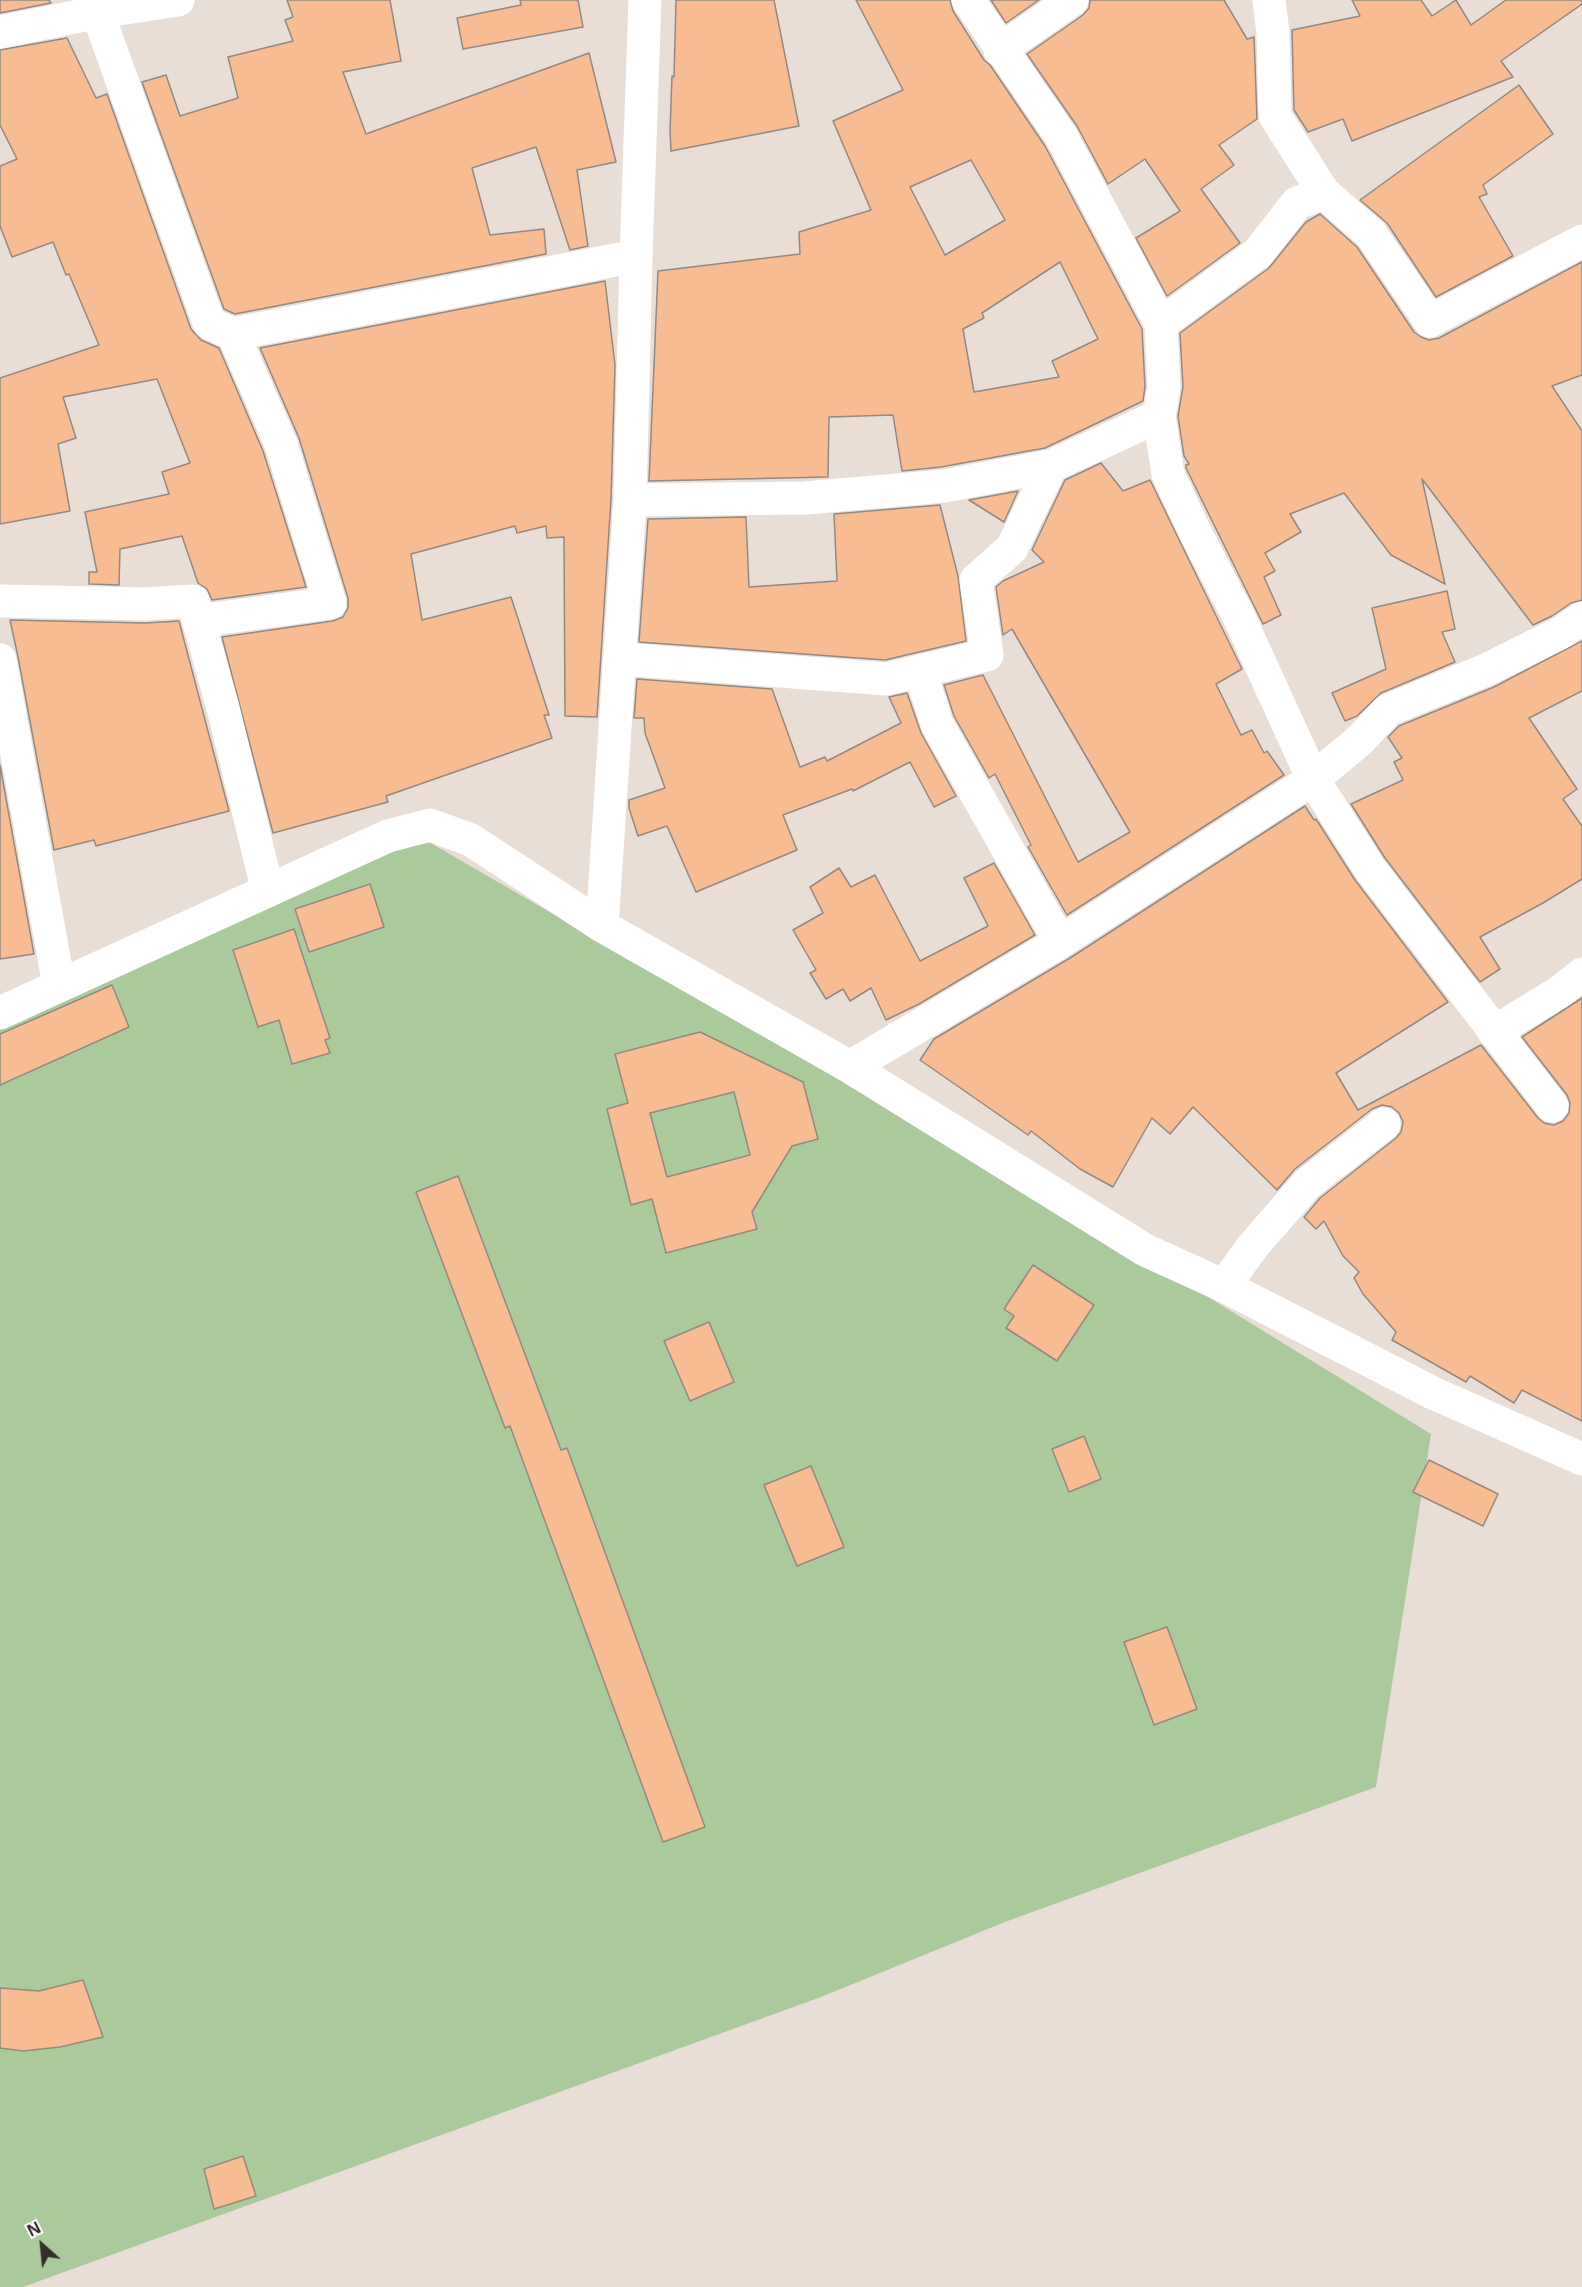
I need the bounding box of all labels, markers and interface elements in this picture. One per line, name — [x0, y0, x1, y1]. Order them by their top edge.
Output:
north arrow — [12, 2215, 72, 2275]
text: N — [23, 2216, 45, 2242]

